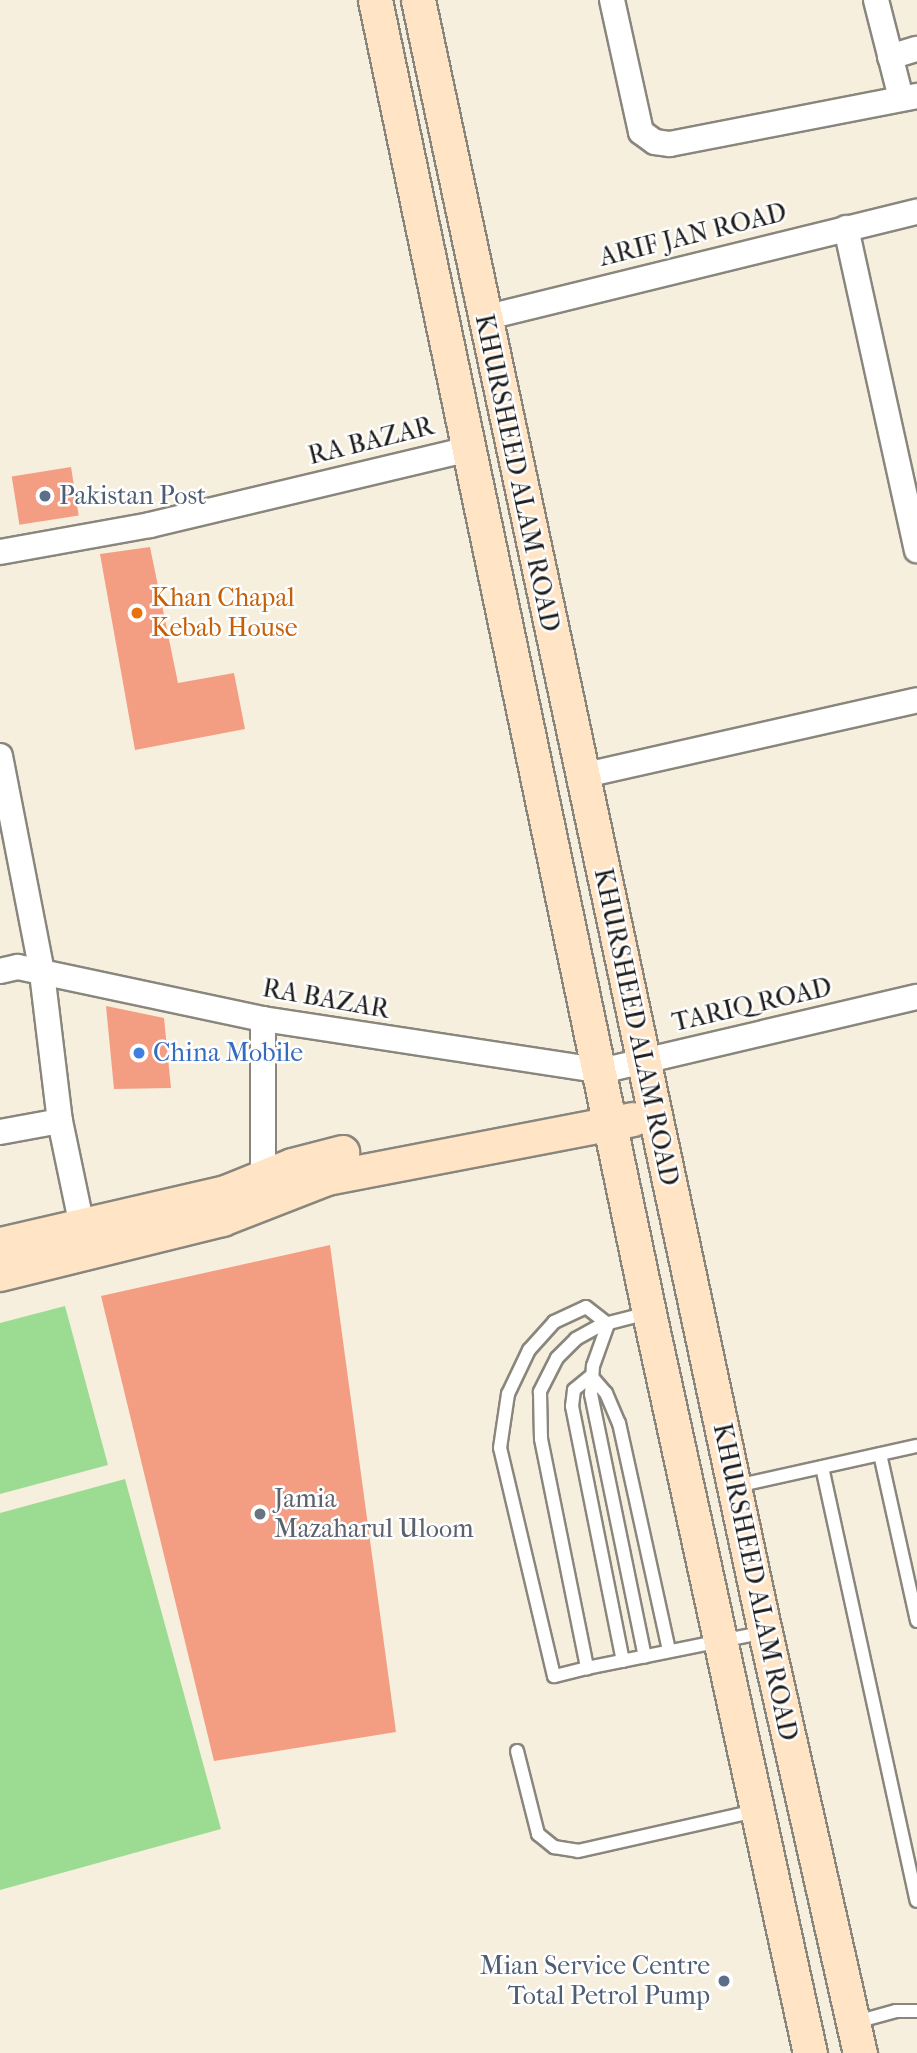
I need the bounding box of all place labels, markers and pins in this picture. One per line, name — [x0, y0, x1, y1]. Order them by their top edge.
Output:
place label: Pakistan Post — [59, 480, 206, 512]
marker: Pakistan Post — [37, 488, 53, 504]
place label: Khan Chapal Kebab House — [151, 582, 298, 644]
marker: Khan Chapal Kebab House — [129, 605, 145, 621]
place label: China Mobile — [153, 1037, 303, 1069]
marker: China Mobile — [131, 1045, 147, 1061]
place label: Jamia Mazaharul Uloom — [274, 1483, 474, 1544]
marker: Jamia Mazaharul Uloom — [252, 1506, 268, 1522]
place label: Mian Service Centre Total Petrol Pump — [480, 1950, 710, 2011]
marker: Mian Service Centre Total Petrol Pump — [716, 1973, 732, 1989]

